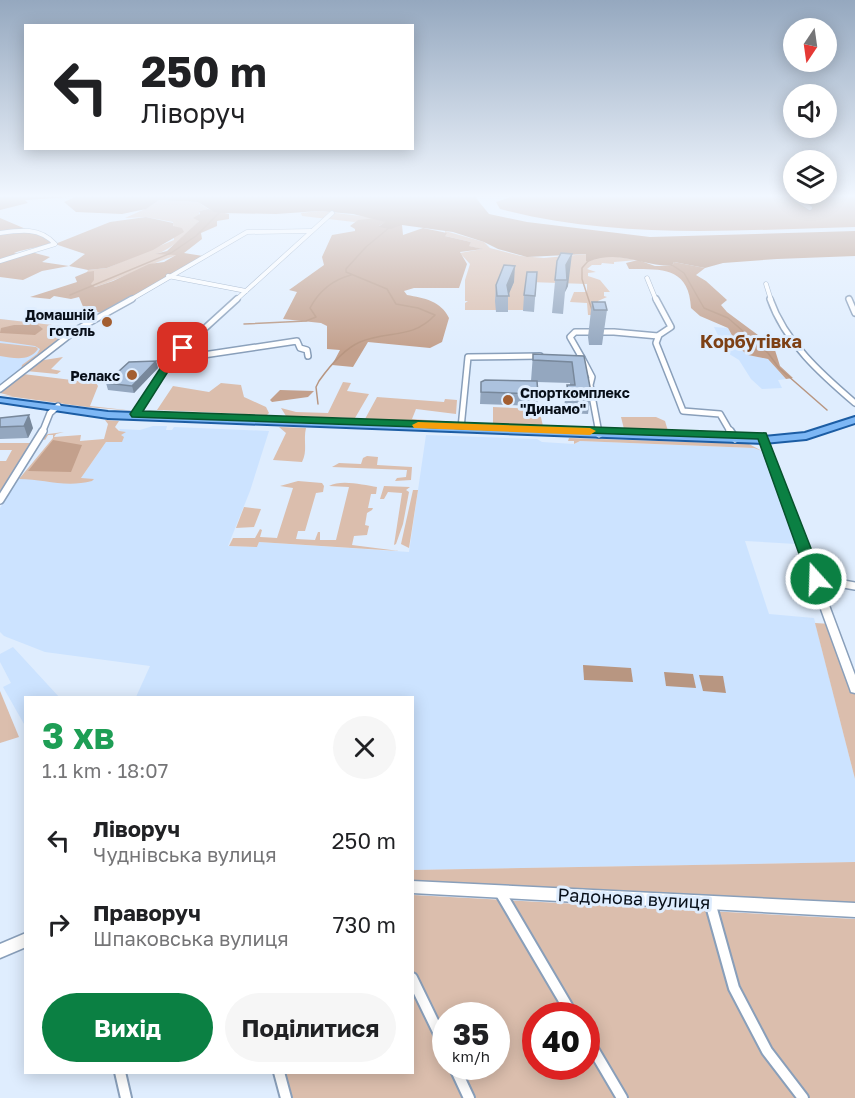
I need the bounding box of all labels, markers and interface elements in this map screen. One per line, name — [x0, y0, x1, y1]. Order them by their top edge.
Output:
north arrow — [783, 18, 837, 72]
map controls — [783, 18, 837, 204]
text: 250 m — [141, 46, 267, 96]
icon: left — [42, 48, 120, 126]
button: sound — [783, 84, 837, 138]
text: Ліворуч — [141, 97, 245, 129]
button: layers — [783, 150, 837, 204]
place label: Домашній готель — [25, 306, 95, 339]
marker: Домашній готель — [100, 315, 114, 329]
pin — [157, 322, 208, 373]
district label: Корбутівка — [700, 330, 802, 352]
icon: arrive — [166, 331, 199, 364]
place label: Релакс — [70, 367, 120, 384]
marker: Релакс — [125, 368, 139, 382]
place label: Спорткомплекс "Динамо" — [520, 384, 630, 417]
marker: Спорткомплекс "Динамо" — [501, 393, 515, 407]
position arrow — [784, 547, 848, 611]
text: 3 хв — [42, 714, 115, 757]
button: close — [333, 716, 396, 779]
text: 1.1 km · 18:07 — [42, 758, 168, 782]
text: Ліворуч — [93, 815, 180, 842]
icon: left — [42, 824, 75, 857]
text: 250 m — [332, 827, 396, 854]
text: Чуднівська вулиця — [93, 842, 277, 866]
street label: Радонова вулиця — [557, 883, 711, 913]
text: Праворуч — [93, 899, 201, 926]
icon: right — [42, 908, 75, 941]
text: 730 m — [333, 911, 396, 938]
text: Шпаковська вулиця — [93, 926, 289, 950]
button: Вихід — [42, 993, 213, 1062]
button: Поділитися — [225, 993, 396, 1062]
speed limit sign: 40 — [522, 1002, 600, 1080]
text: 35 — [453, 1016, 489, 1052]
text: km/h — [452, 1047, 490, 1065]

